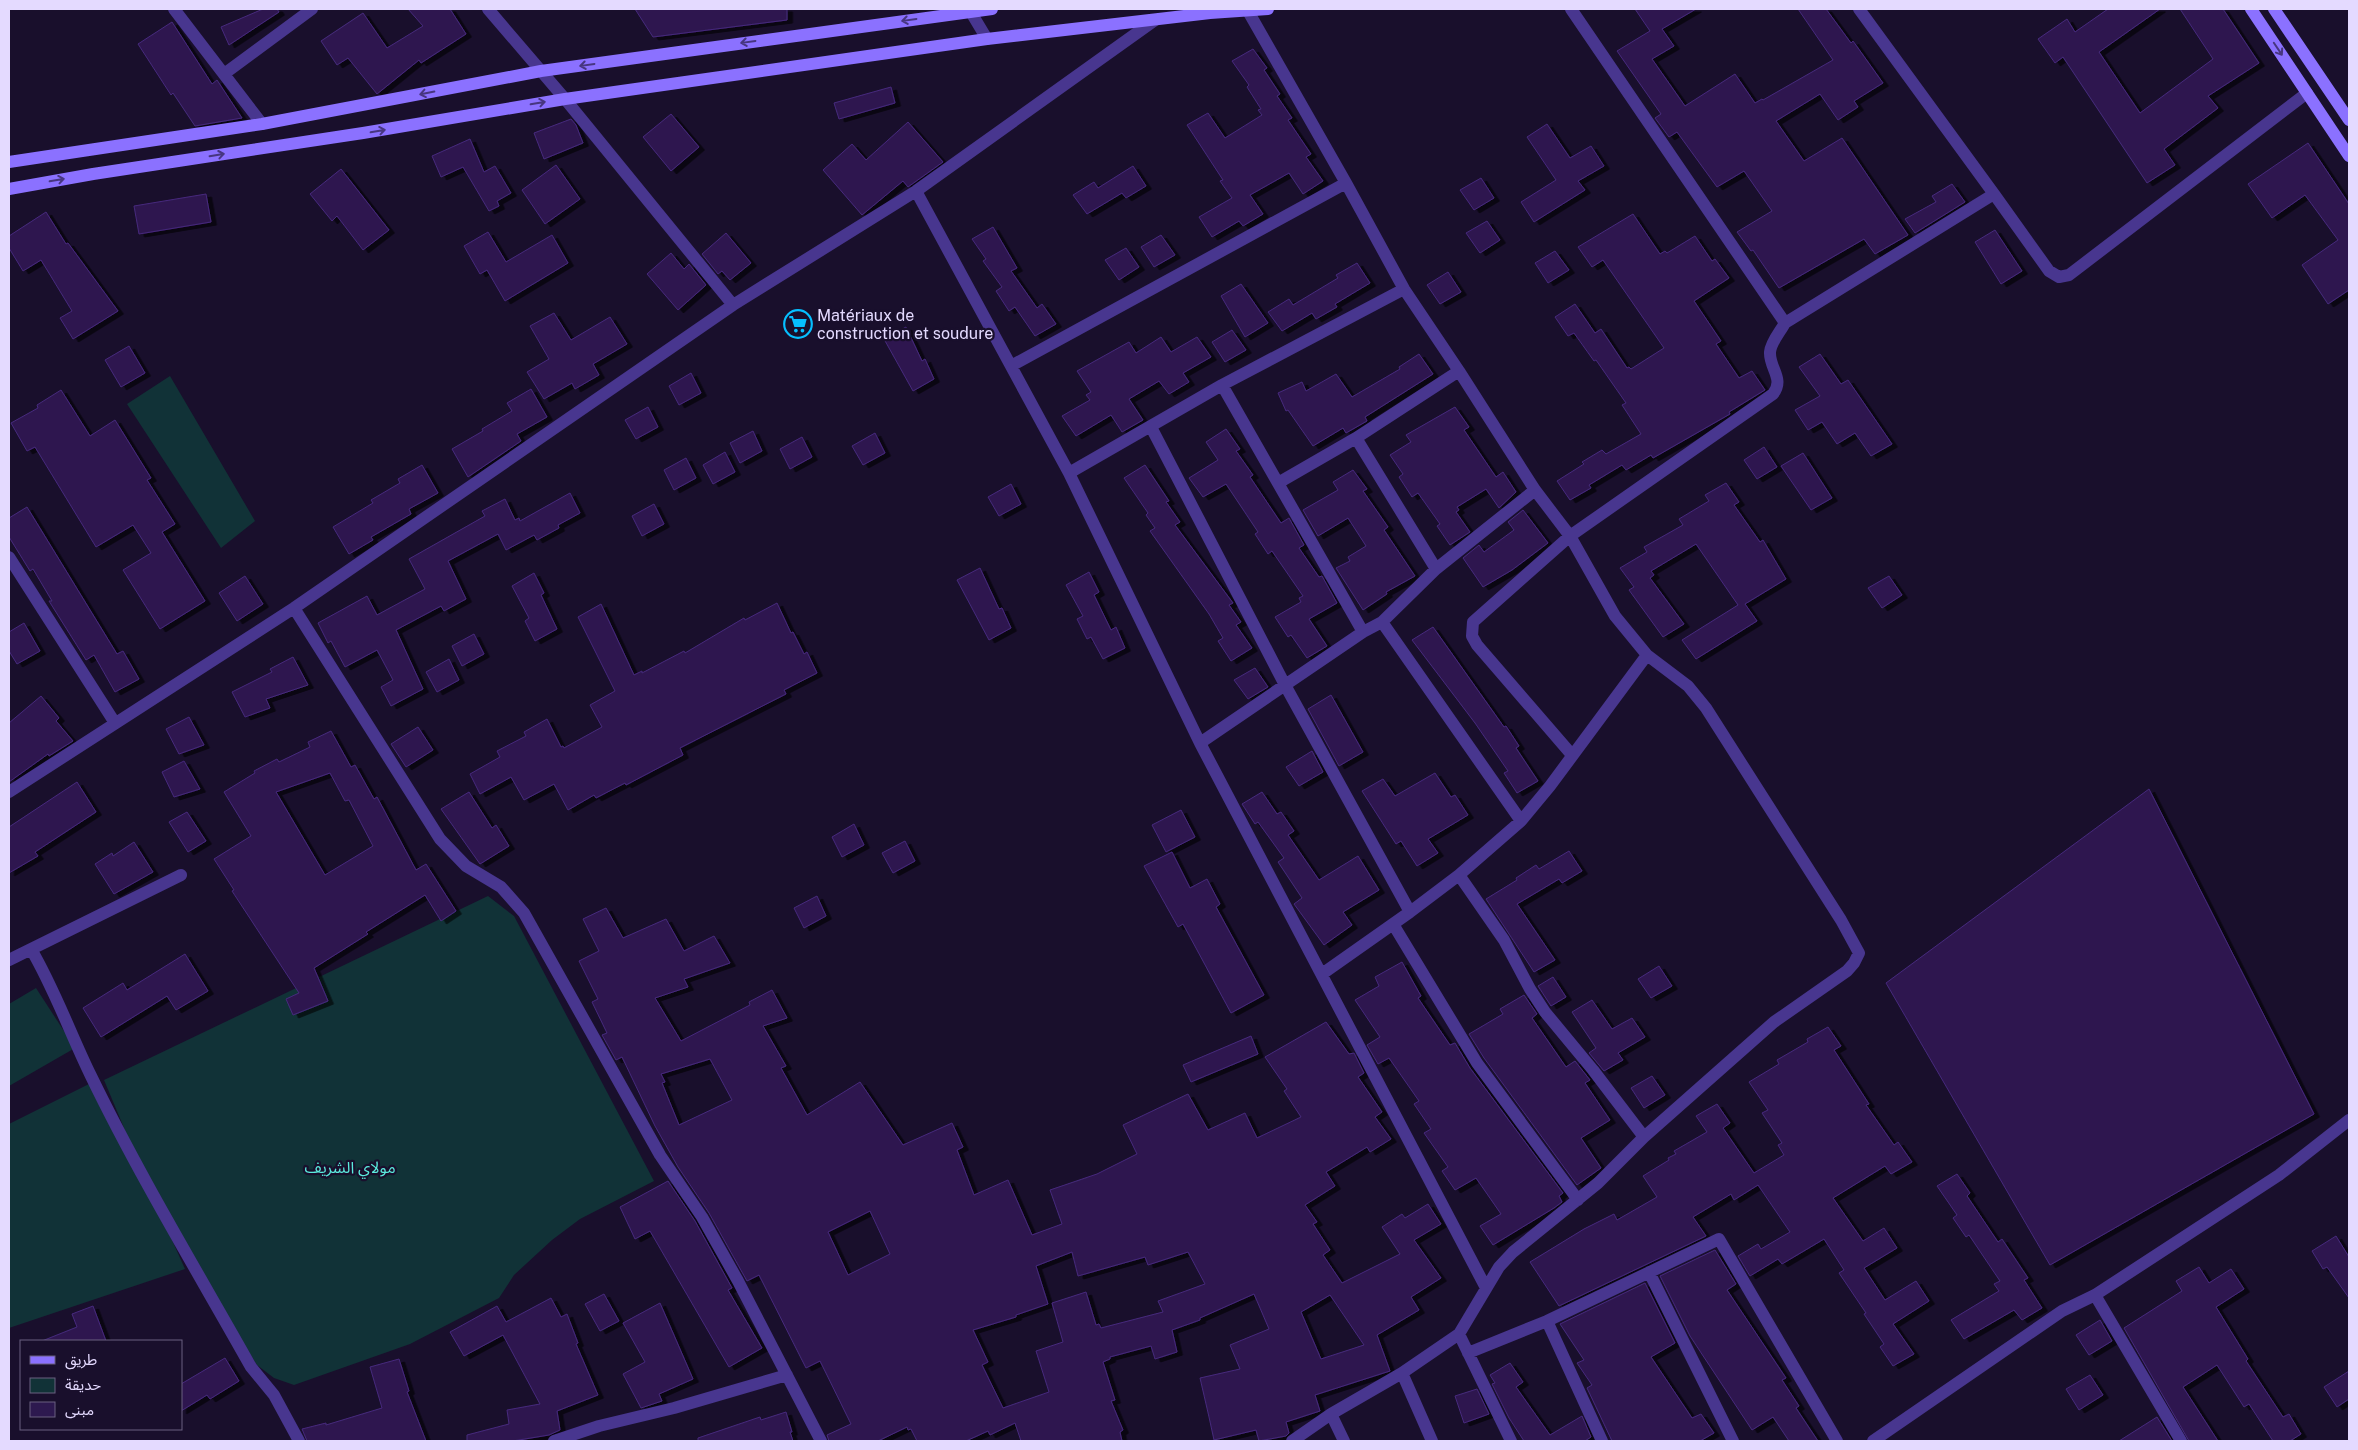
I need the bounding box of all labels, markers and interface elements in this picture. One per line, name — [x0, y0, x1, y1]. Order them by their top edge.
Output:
one-way arrow — [902, 15, 918, 25]
one-way arrow — [741, 37, 757, 47]
one-way arrow — [2273, 42, 2283, 56]
one-way arrow — [580, 60, 596, 70]
one-way arrow — [420, 88, 436, 98]
one-way arrow — [530, 98, 546, 108]
one-way arrow — [370, 125, 386, 135]
one-way arrow — [209, 150, 225, 160]
one-way arrow — [48, 175, 64, 185]
place label: Matériaux de construction et soudure — [817, 306, 993, 343]
supermarket icon: Matériaux de construction et soudure — [783, 309, 813, 339]
park label: مولاي الشريف — [304, 1158, 396, 1179]
legend — [20, 1340, 182, 1430]
text: طريق — [65, 1351, 97, 1370]
text: حديقة — [65, 1376, 101, 1393]
text: مبنى — [65, 1401, 94, 1419]

